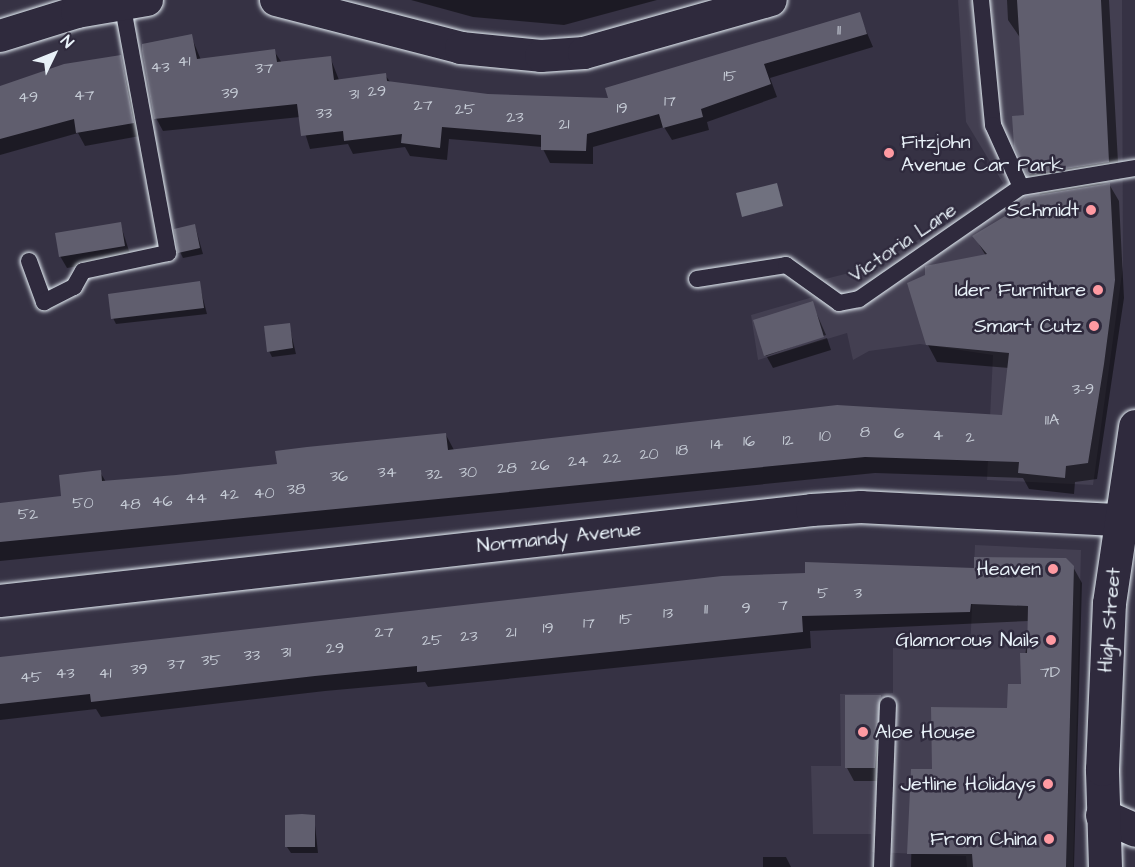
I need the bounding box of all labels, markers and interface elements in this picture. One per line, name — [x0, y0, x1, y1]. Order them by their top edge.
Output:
house number: 11 — [837, 20, 841, 40]
north arrow — [24, 24, 84, 84]
text: N — [56, 31, 79, 53]
house number: 41 — [178, 51, 190, 71]
house number: 43 — [150, 57, 170, 77]
house number: 37 — [255, 58, 273, 78]
house number: 15 — [723, 66, 737, 86]
house number: 29 — [368, 81, 386, 101]
house number: 39 — [221, 83, 239, 103]
house number: 31 — [349, 84, 359, 104]
house number: 47 — [74, 85, 94, 105]
house number: 49 — [18, 87, 38, 107]
house number: 17 — [664, 91, 676, 111]
house number: 27 — [414, 95, 432, 115]
house number: 19 — [616, 98, 628, 118]
house number: 25 — [455, 99, 475, 119]
house number: 33 — [316, 103, 332, 123]
house number: 23 — [506, 107, 524, 127]
house number: 21 — [558, 114, 570, 134]
place label: Fitzjohn Avenue Car Park — [901, 130, 1064, 177]
marker: Fitzjohn Avenue Car Park — [882, 146, 896, 160]
street label: Victoria Lane — [845, 198, 961, 288]
place label: Schmidt — [1007, 198, 1079, 222]
marker: Schmidt — [1084, 203, 1098, 217]
place label: Ider Furniture — [955, 278, 1086, 302]
marker: Ider Furniture — [1091, 283, 1105, 297]
place label: Smart Cutz — [974, 314, 1082, 338]
marker: Smart Cutz — [1087, 319, 1101, 333]
house number: 3-9 — [1072, 379, 1094, 399]
house number: 11A — [1045, 410, 1059, 430]
house number: 8 — [860, 422, 870, 442]
house number: 6 — [894, 423, 904, 443]
house number: 4 — [933, 425, 943, 445]
house number: 10 — [819, 426, 831, 446]
house number: 2 — [965, 427, 975, 447]
house number: 12 — [782, 430, 794, 450]
house number: 16 — [743, 431, 755, 451]
house number: 14 — [711, 434, 723, 454]
house number: 18 — [676, 440, 688, 460]
house number: 20 — [639, 444, 659, 464]
house number: 22 — [603, 448, 621, 468]
house number: 24 — [568, 451, 588, 471]
house number: 26 — [530, 455, 550, 475]
house number: 28 — [497, 458, 517, 478]
house number: 34 — [377, 462, 397, 482]
house number: 30 — [459, 462, 477, 482]
house number: 32 — [425, 464, 443, 484]
house number: 36 — [330, 466, 348, 486]
house number: 38 — [287, 479, 305, 499]
house number: 40 — [254, 483, 274, 503]
house number: 42 — [219, 484, 239, 504]
house number: 44 — [185, 488, 207, 508]
house number: 46 — [152, 491, 172, 511]
house number: 50 — [72, 493, 94, 513]
house number: 48 — [119, 494, 141, 514]
house number: 52 — [18, 504, 38, 524]
street label: Normandy Avenue — [476, 517, 642, 559]
place label: Heaven — [977, 557, 1041, 581]
marker: Heaven — [1046, 562, 1060, 576]
street label: High Street — [1093, 567, 1127, 673]
house number: 5 — [817, 583, 829, 603]
house number: 3 — [854, 583, 862, 603]
house number: 7 — [778, 595, 788, 615]
house number: 9 — [741, 598, 751, 618]
house number: 11 — [704, 599, 708, 619]
house number: 13 — [663, 603, 673, 623]
house number: 15 — [619, 609, 633, 629]
house number: 17 — [583, 613, 595, 633]
house number: 19 — [542, 618, 554, 638]
house number: 27 — [374, 622, 394, 642]
house number: 21 — [505, 622, 517, 642]
house number: 23 — [460, 626, 478, 646]
place label: Glamorous Nails — [896, 628, 1039, 652]
house number: 25 — [422, 630, 442, 650]
marker: Glamorous Nails — [1044, 633, 1058, 647]
house number: 29 — [326, 638, 344, 658]
house number: 31 — [281, 642, 291, 662]
house number: 33 — [244, 645, 260, 665]
house number: 35 — [201, 650, 221, 670]
house number: 37 — [167, 654, 185, 674]
house number: 39 — [130, 659, 148, 679]
house number: 7D — [1040, 662, 1060, 682]
house number: 43 — [55, 663, 75, 683]
house number: 41 — [99, 663, 111, 683]
house number: 45 — [20, 667, 42, 687]
place label: Aloe House — [875, 720, 975, 744]
marker: Aloe House — [856, 725, 870, 739]
place label: Jetline Holidays — [901, 772, 1036, 796]
marker: Jetline Holidays — [1041, 777, 1055, 791]
place label: From China — [930, 827, 1037, 851]
marker: From China — [1042, 832, 1056, 846]

